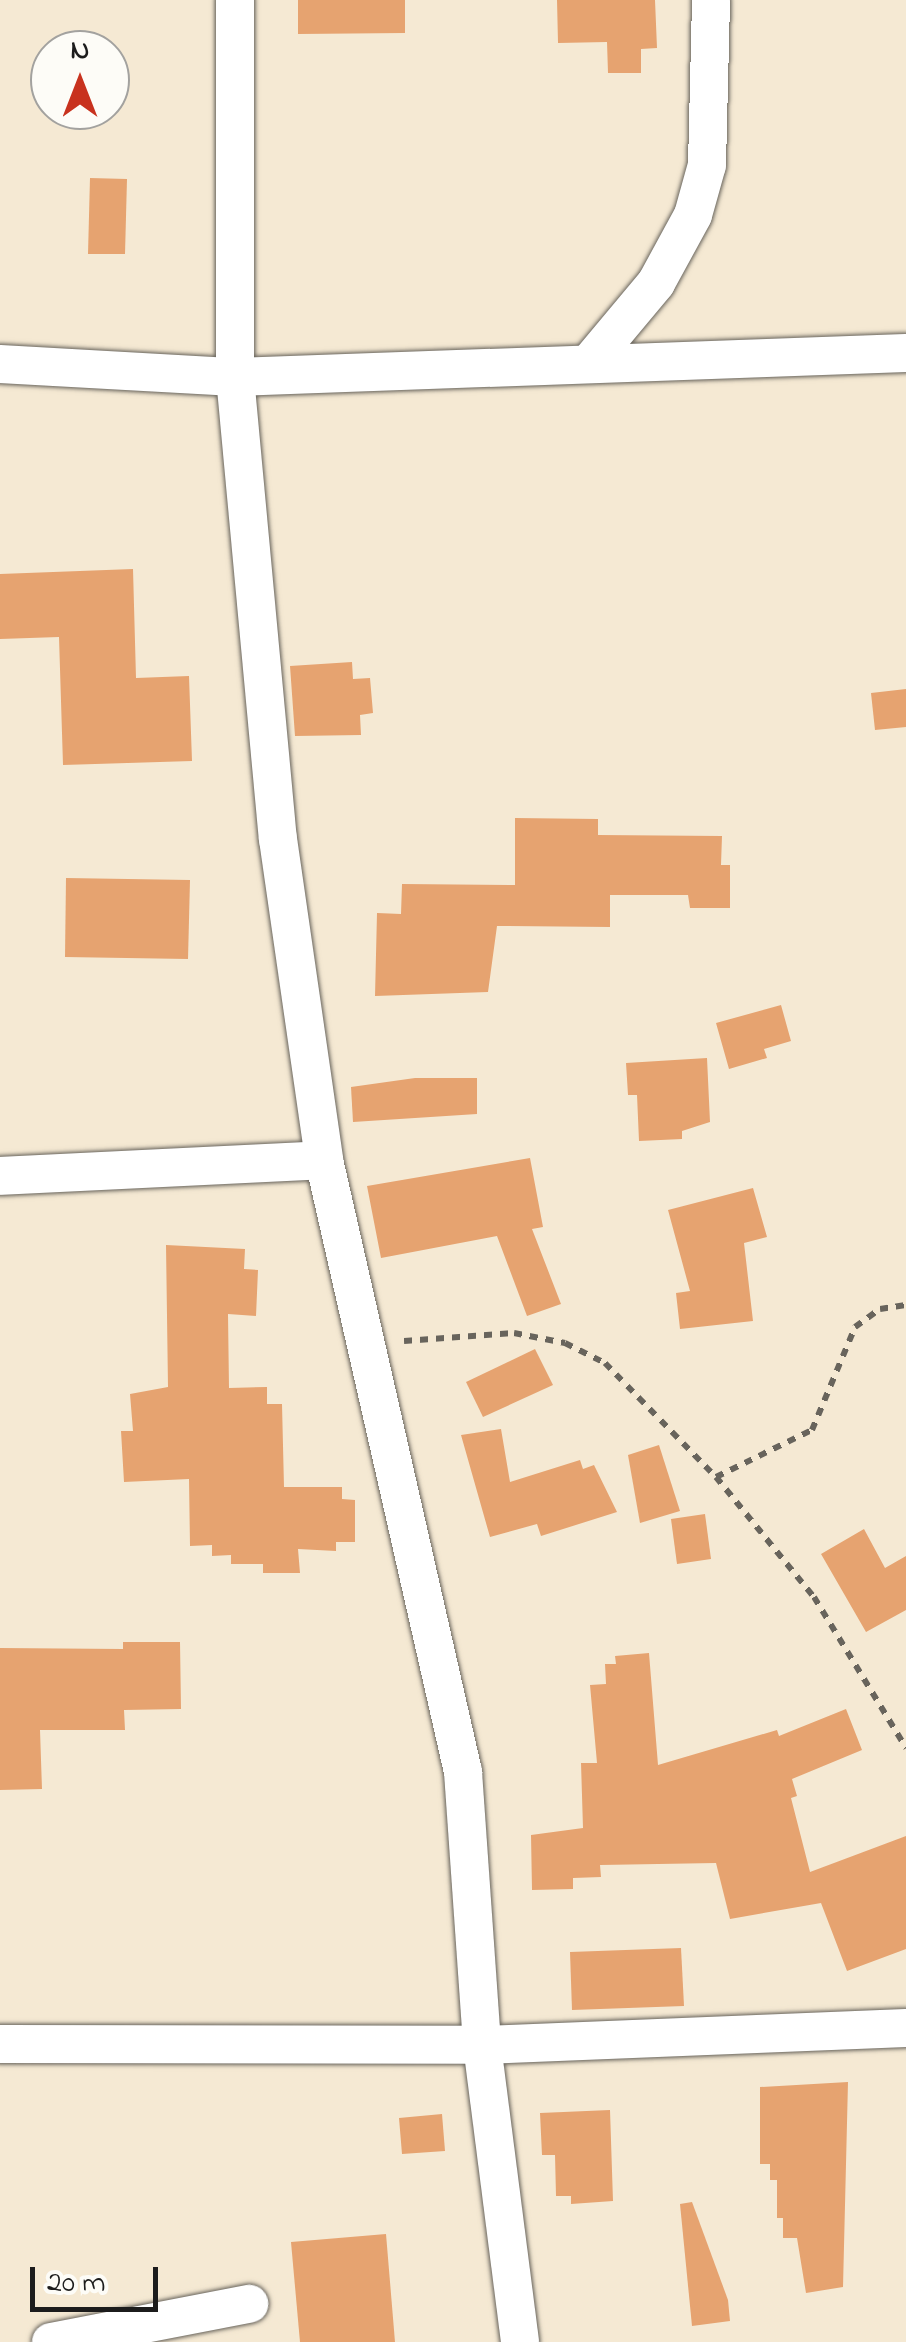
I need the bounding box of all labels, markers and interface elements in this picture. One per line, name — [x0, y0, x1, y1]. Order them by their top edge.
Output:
north arrow — [30, 30, 130, 130]
text: N — [71, 31, 89, 72]
scale bar — [35, 2247, 162, 2309]
text: 20 m — [47, 2262, 106, 2306]

